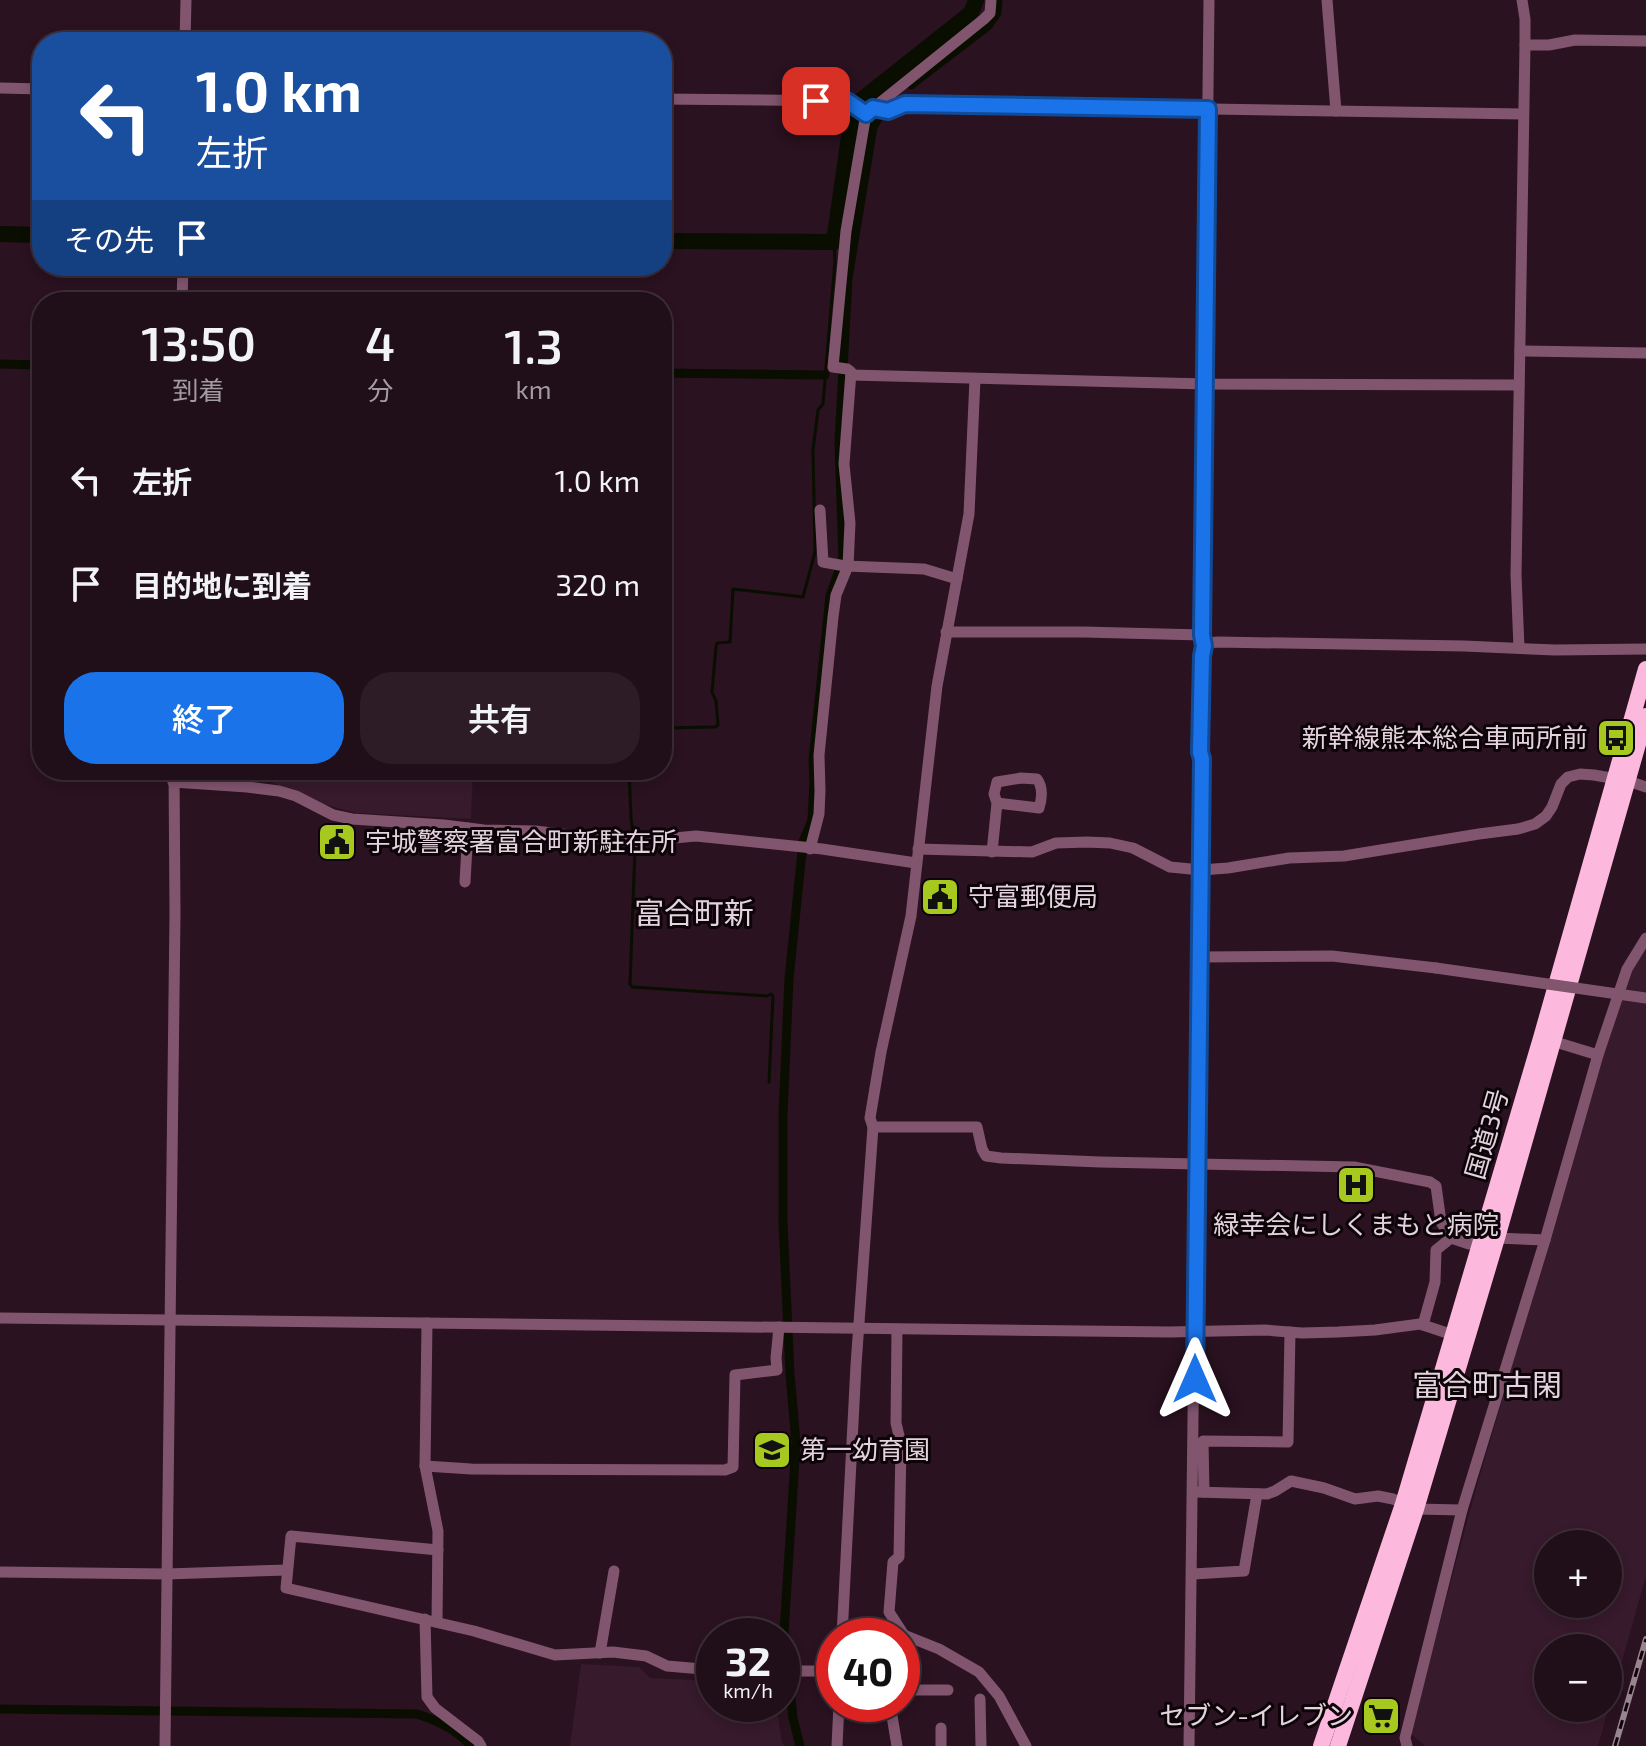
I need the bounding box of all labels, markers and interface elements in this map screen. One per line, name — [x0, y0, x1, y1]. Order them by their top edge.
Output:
text: 1.0 km — [196, 56, 362, 123]
icon: left — [64, 64, 168, 168]
pin — [782, 67, 850, 135]
icon: arrive — [794, 79, 838, 123]
text: 左折 — [196, 130, 268, 173]
icon: arrive — [170, 216, 214, 260]
text: その先 — [64, 221, 154, 257]
text: 13:50 — [141, 313, 256, 371]
text: 4 — [365, 313, 395, 371]
text: 1.3 — [504, 316, 563, 374]
text: km — [516, 373, 552, 404]
text: 到着 — [173, 374, 225, 405]
text: 分 — [367, 374, 393, 405]
icon: left — [64, 458, 108, 502]
text: 1.0 km — [555, 462, 640, 498]
text: 左折 — [132, 463, 192, 499]
icon: arrive — [64, 562, 108, 606]
text: 320 m — [555, 566, 640, 602]
text: 目的地に到着 — [132, 567, 312, 603]
button: 終了 — [64, 672, 344, 764]
button: 共有 — [360, 672, 640, 764]
bus stop icon: 新幹線熊本総合車両所前 — [1595, 717, 1637, 759]
place label: 新幹線熊本総合車両所前 — [1302, 721, 1588, 752]
public building icon: 宇城警察署富合町新駐在所 — [316, 821, 358, 863]
place label: 宇城警察署富合町新駐在所 — [365, 825, 677, 856]
public building icon: 守富郵便局 — [919, 876, 961, 918]
place label: 守富郵便局 — [968, 880, 1098, 911]
district label: 富合町新 — [634, 894, 754, 930]
street label: 国道3号 — [1458, 1085, 1513, 1182]
hospital icon: 緑幸会にしくまもと病院 — [1335, 1164, 1377, 1206]
place label: 緑幸会にしくまもと病院 — [1213, 1208, 1499, 1239]
position arrow — [1153, 1337, 1237, 1421]
district label: 富合町古閑 — [1412, 1366, 1562, 1402]
school or university icon: 第一幼育園 — [751, 1429, 793, 1471]
place label: 第一幼育園 — [800, 1433, 930, 1464]
map controls — [1534, 1530, 1622, 1722]
button: + — [1534, 1530, 1622, 1618]
speed limit sign: 40 — [816, 1618, 920, 1722]
button: − — [1534, 1634, 1622, 1722]
text: 32 — [725, 1636, 771, 1684]
text: km/h — [723, 1678, 773, 1702]
supermarket icon: セブン-イレブン — [1360, 1695, 1402, 1737]
place label: セブン-イレブン — [1159, 1699, 1353, 1730]

